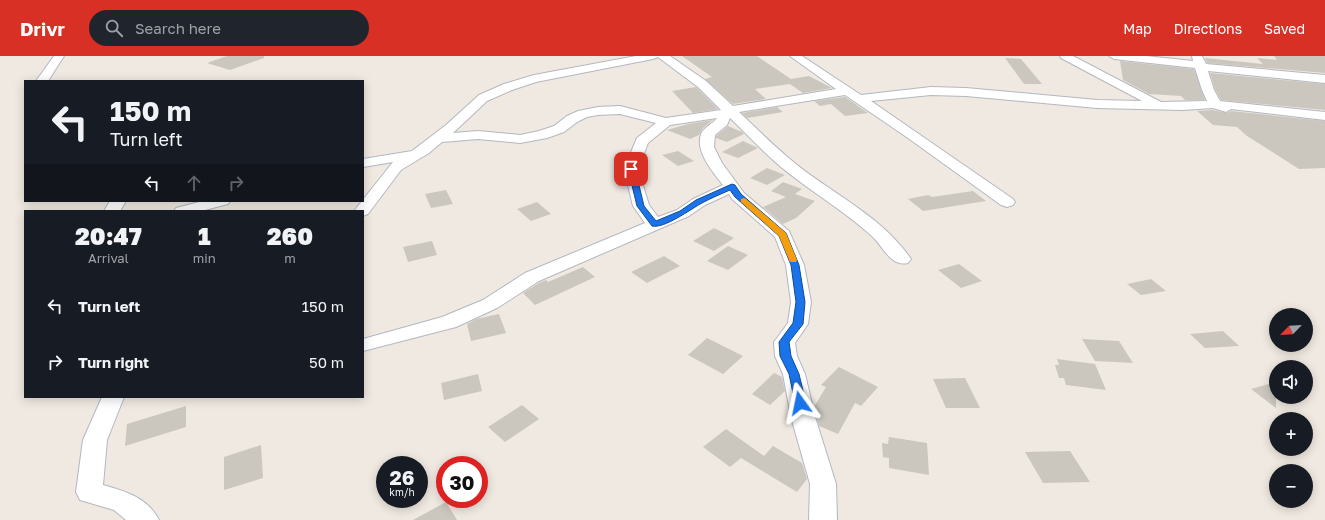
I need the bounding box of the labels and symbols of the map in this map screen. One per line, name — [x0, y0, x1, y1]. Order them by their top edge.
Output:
pin — [614, 152, 648, 186]
north arrow — [1269, 308, 1313, 352]
position arrow — [779, 382, 821, 424]
speed limit sign: 30 — [436, 456, 488, 508]

